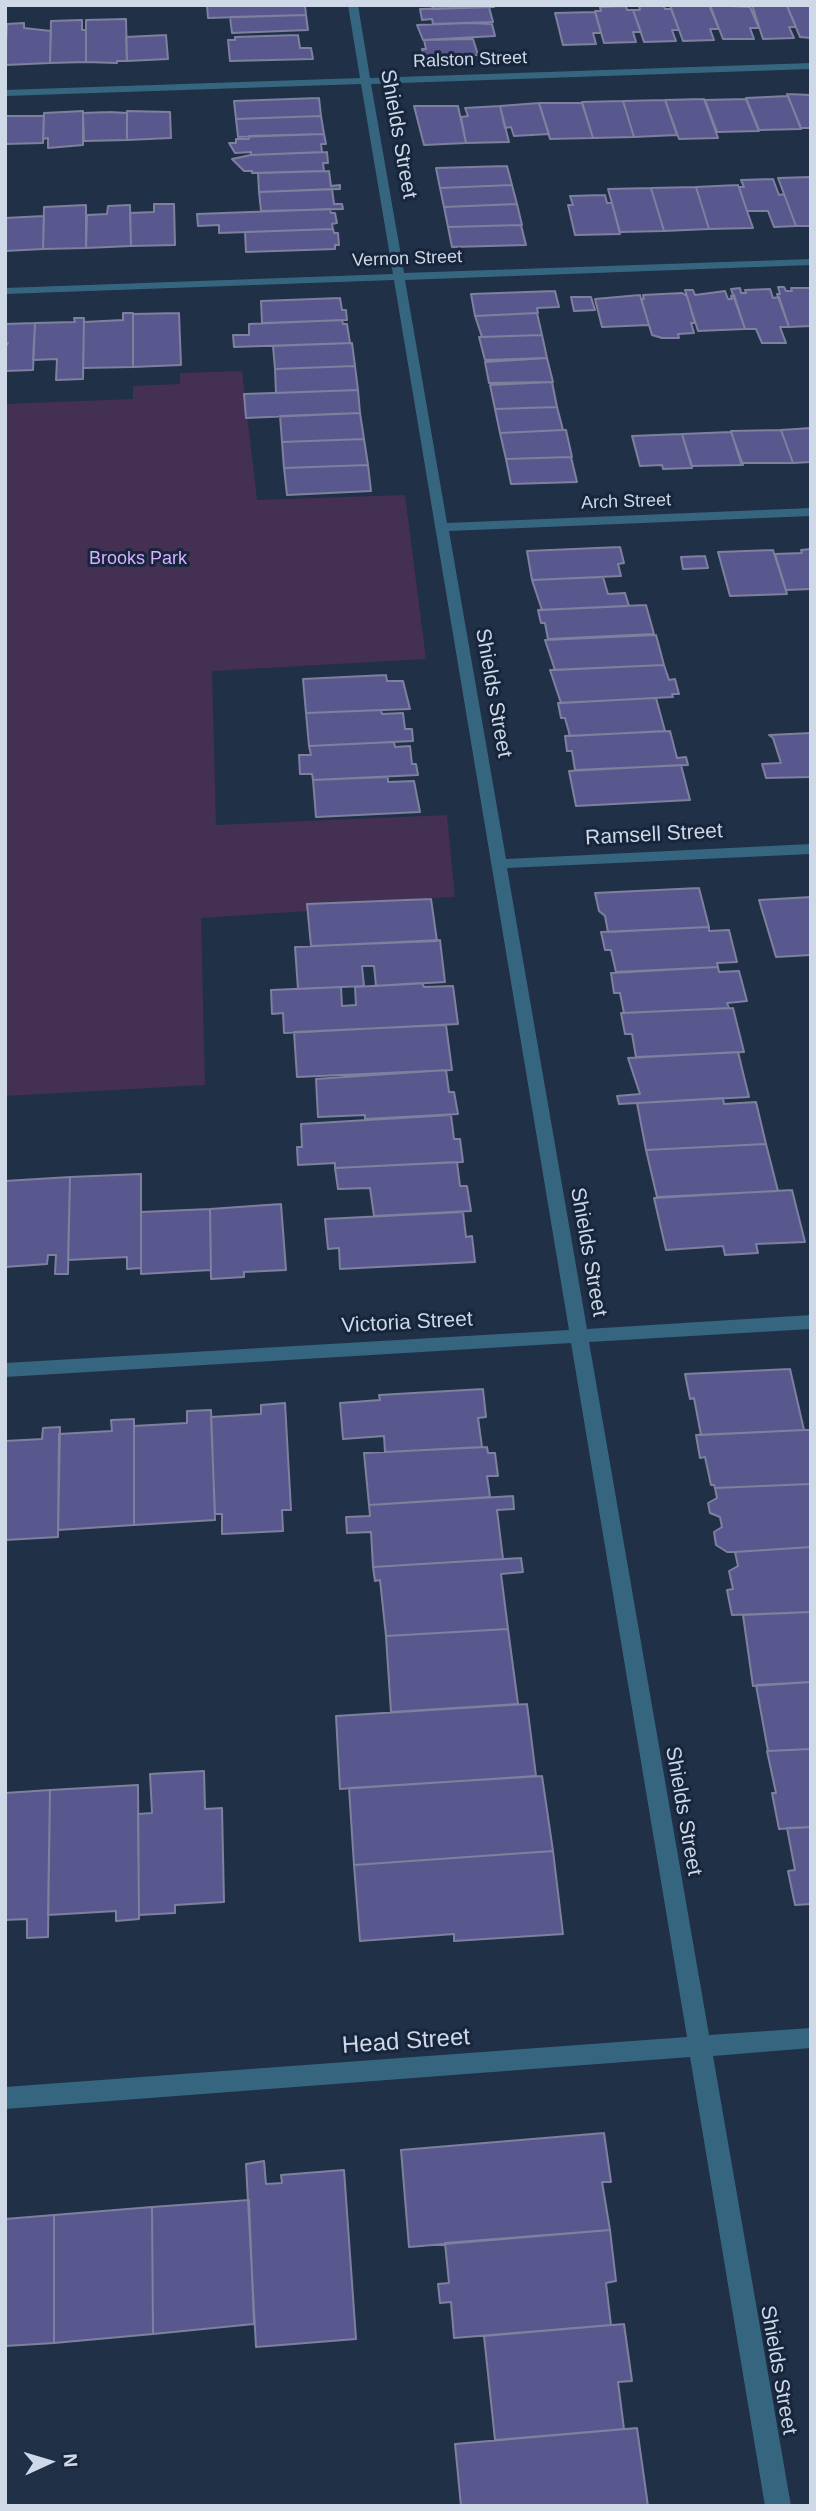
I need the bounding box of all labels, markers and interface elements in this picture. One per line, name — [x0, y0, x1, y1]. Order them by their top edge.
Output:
street label: Ralston Street — [413, 47, 527, 73]
street label: Shields Street — [374, 67, 422, 201]
street label: Vernon Street — [352, 246, 462, 272]
street label: Arch Street — [581, 490, 671, 514]
park label: Brooks Park — [89, 548, 187, 570]
street label: Shields Street — [469, 626, 517, 760]
street label: Ramsell Street — [585, 819, 723, 851]
street label: Shields Street — [564, 1185, 612, 1319]
street label: Victoria Street — [341, 1307, 473, 1339]
street label: Shields Street — [659, 1744, 707, 1878]
street label: Head Street — [341, 2023, 471, 2061]
street label: Shields Street — [754, 2303, 802, 2437]
north arrow — [14, 2427, 84, 2497]
text: N — [59, 2453, 81, 2468]

